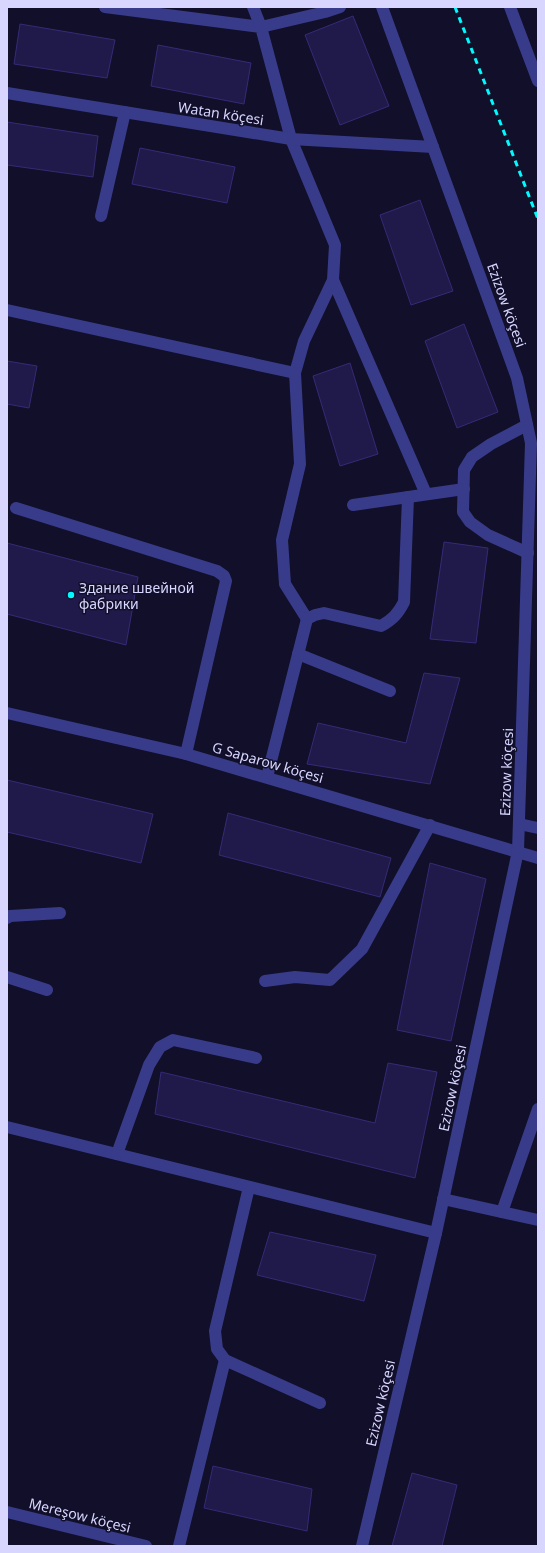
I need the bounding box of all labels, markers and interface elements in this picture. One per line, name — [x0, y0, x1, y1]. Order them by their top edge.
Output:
street label: Watan köçesi — [177, 97, 265, 129]
street label: Ezizow köçesi — [483, 260, 531, 350]
place label: Здание швейной фабрики — [79, 578, 194, 613]
marker: Здание швейной фабрики — [66, 590, 76, 600]
street label: Ezizow köçesi — [495, 728, 517, 816]
street label: G Saparow köçesi — [210, 737, 326, 787]
street label: Ezizow köçesi — [434, 1043, 470, 1133]
street label: Ezizow köçesi — [361, 1358, 399, 1448]
street label: Mereşow köçesi — [27, 1493, 133, 1537]

